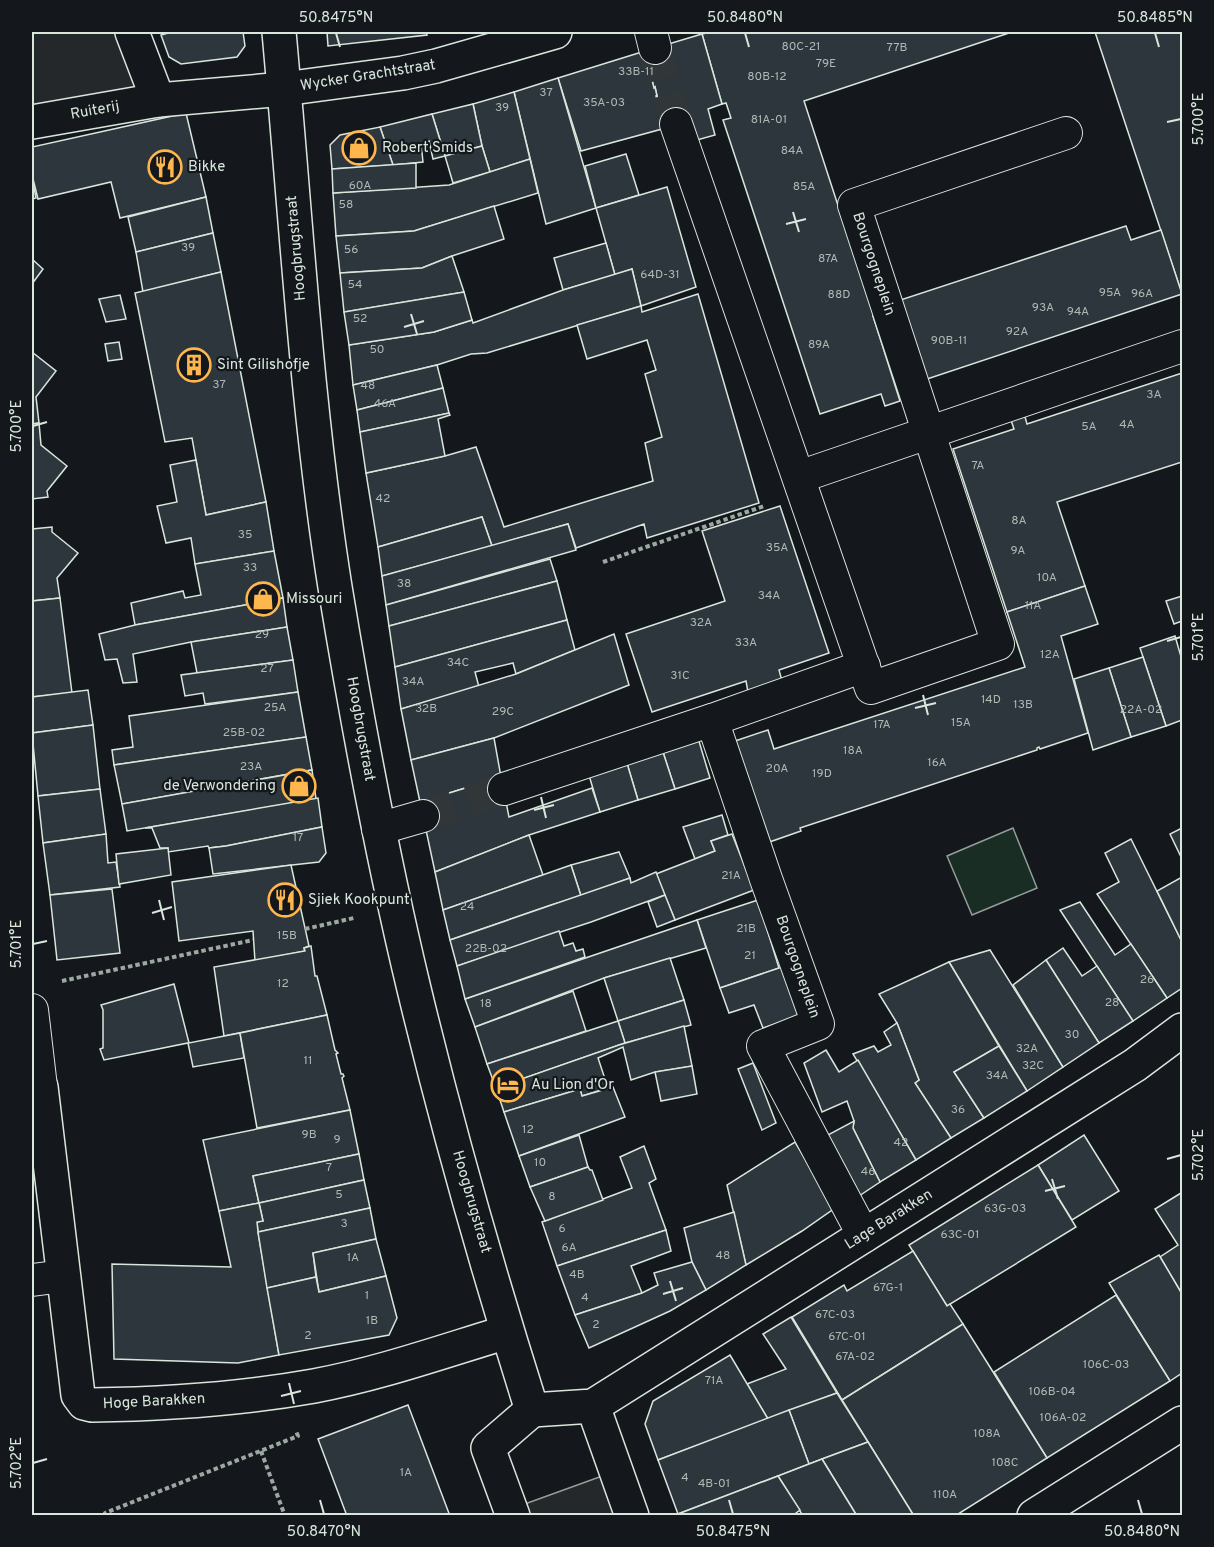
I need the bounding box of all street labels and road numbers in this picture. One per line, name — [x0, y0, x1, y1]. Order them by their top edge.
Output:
street label: Wycker Grachtstraat — [299, 56, 437, 96]
street label: Ruiterij — [69, 97, 121, 125]
street label: Hoogbrugstraat — [283, 194, 311, 302]
street label: Bourgogneplein — [847, 210, 899, 318]
street label: Hoogbrugstraat — [341, 675, 379, 783]
street label: Bourgogneplein — [771, 913, 823, 1021]
street label: Hoogbrugstraat — [447, 1149, 495, 1255]
street label: Lage Barakken — [842, 1185, 936, 1255]
street label: Hoge Barakken — [102, 1390, 206, 1414]

